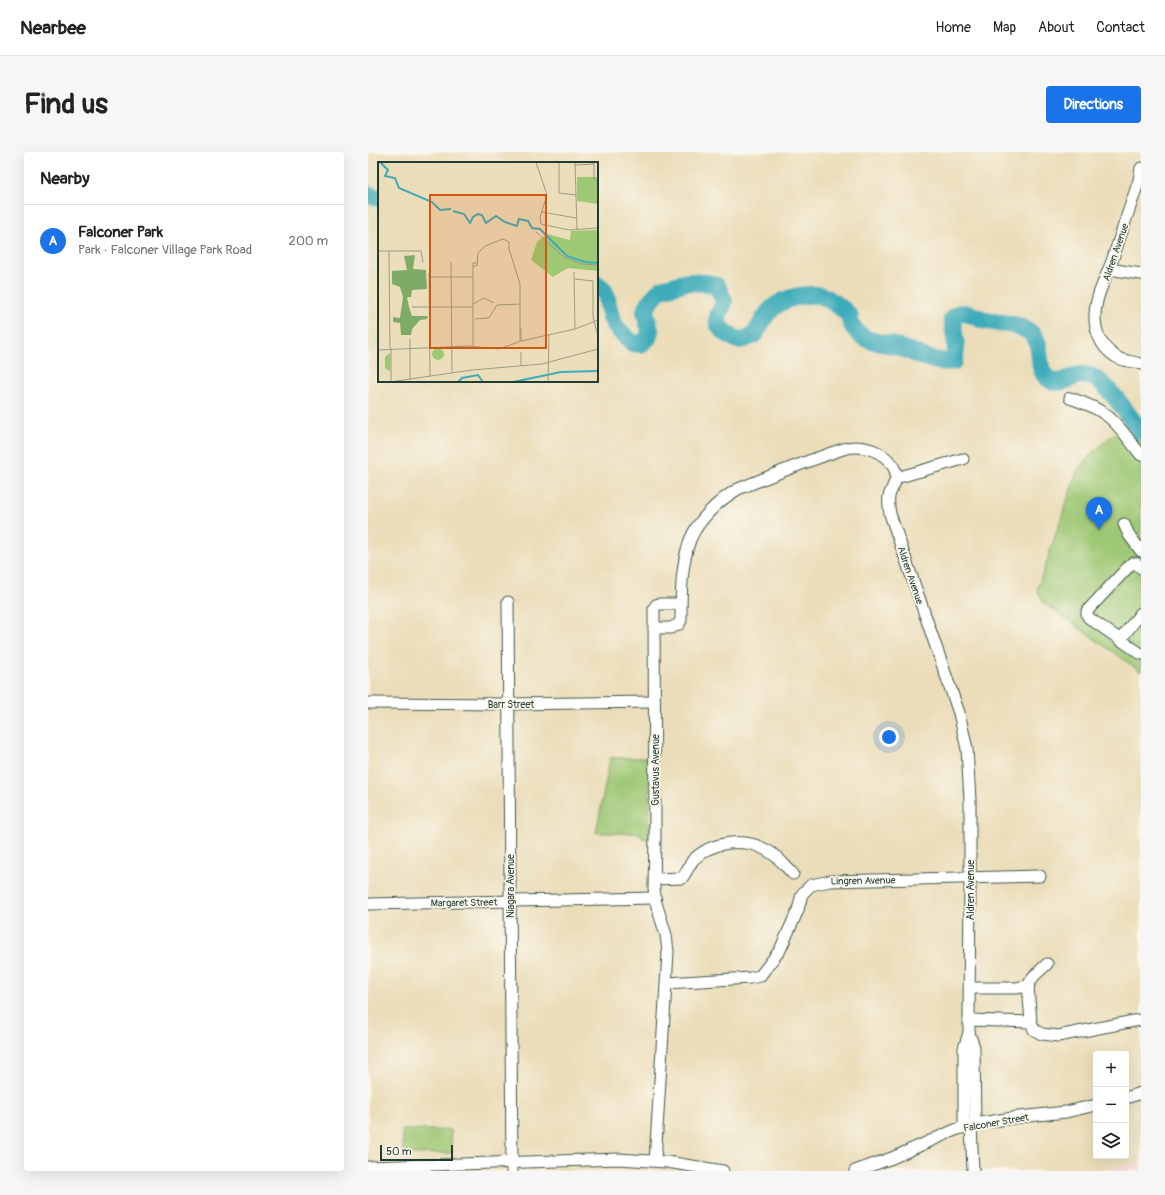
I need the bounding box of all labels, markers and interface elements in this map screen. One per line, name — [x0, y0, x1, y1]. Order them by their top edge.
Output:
text: Nearbee — [20, 16, 86, 40]
text: Home — [936, 19, 971, 36]
text: Map — [993, 19, 1016, 36]
text: About — [1038, 19, 1074, 36]
text: Contact — [1096, 19, 1145, 36]
button: Directions — [1046, 86, 1141, 123]
text: Find us — [24, 87, 108, 122]
inset map — [378, 162, 598, 382]
text: Nearby — [40, 168, 89, 189]
street label: Aldren Avenue — [1100, 222, 1131, 283]
text: Falconer Park — [78, 223, 163, 242]
text: A — [49, 233, 57, 249]
text: 200 m — [289, 233, 328, 249]
text: Park · Falconer Village Park Road — [78, 242, 252, 258]
pin: A — [1086, 497, 1112, 530]
street label: Aldren Avenue — [895, 545, 926, 606]
street label: Barr Street — [488, 699, 535, 711]
your location — [879, 727, 899, 747]
street label: Gustavus Avenue — [650, 734, 662, 806]
street label: Niagara Avenue — [505, 854, 517, 918]
street label: Aldren Avenue — [965, 860, 977, 920]
street label: Lingren Avenue — [831, 874, 896, 888]
street label: Margaret Street — [431, 896, 498, 910]
map controls — [1093, 1051, 1129, 1159]
button: + — [1093, 1051, 1129, 1087]
button: − — [1093, 1087, 1129, 1123]
street label: Falconer Street — [963, 1111, 1031, 1135]
button: layers — [1093, 1123, 1129, 1159]
scale bar — [380, 1143, 453, 1162]
text: 50 m — [386, 1145, 412, 1158]

